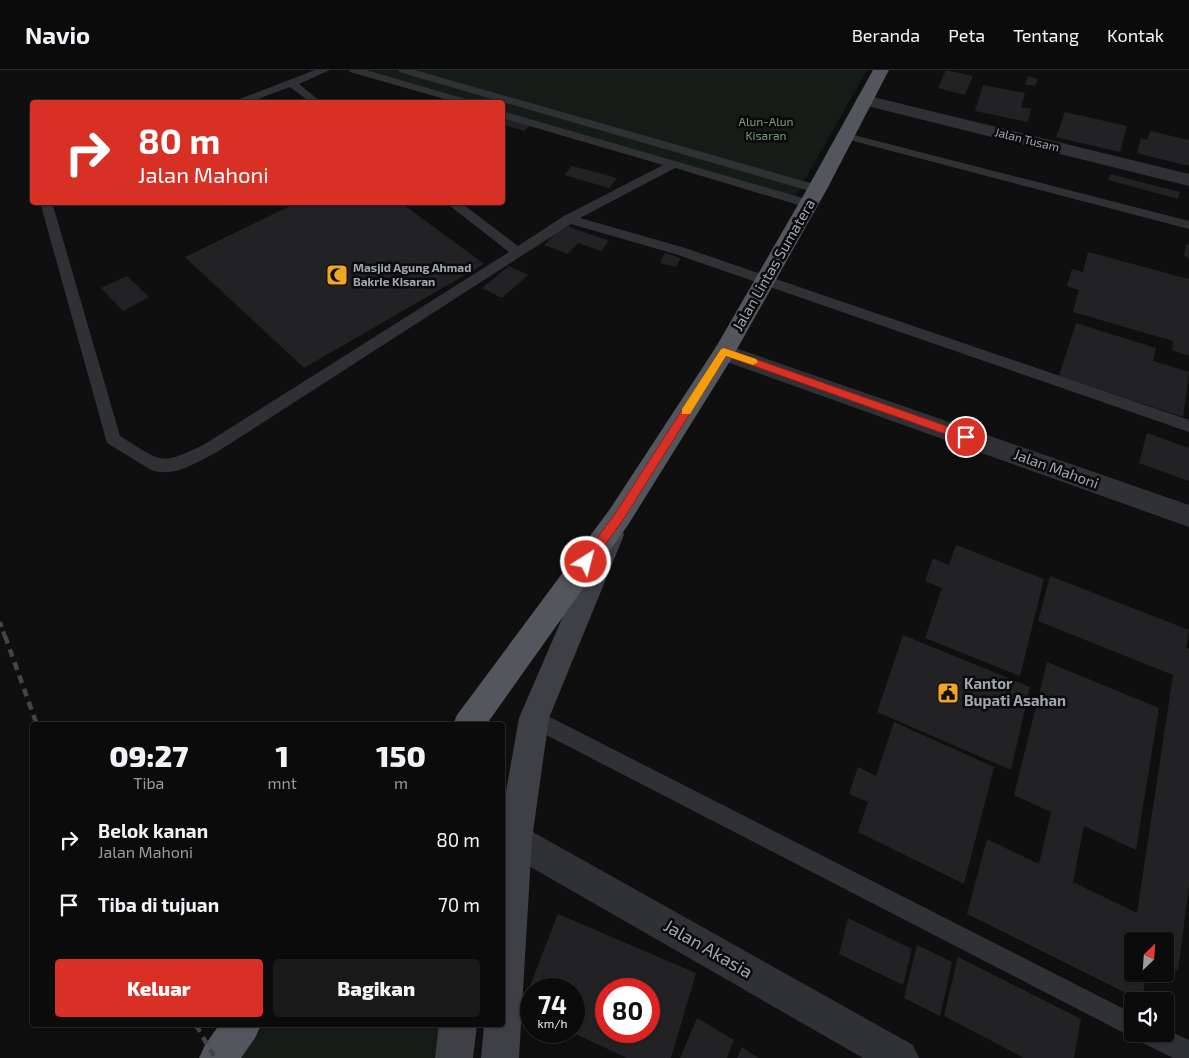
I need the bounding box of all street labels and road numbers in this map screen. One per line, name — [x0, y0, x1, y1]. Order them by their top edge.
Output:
street label: Jalan Tusam — [993, 124, 1061, 154]
street label: Jalan Lintas Sumatera — [728, 195, 818, 334]
street label: Jalan Mahoni — [1011, 444, 1101, 492]
street label: Jalan Akasia — [660, 914, 757, 982]

